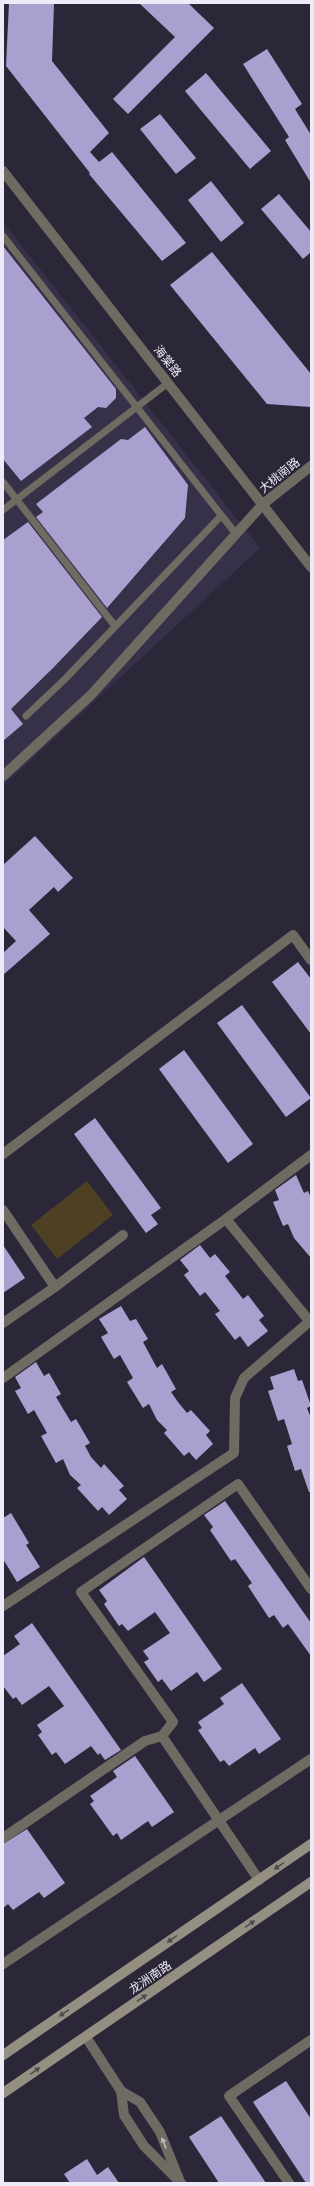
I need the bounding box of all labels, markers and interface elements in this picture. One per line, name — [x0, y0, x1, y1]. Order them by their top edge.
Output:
street label: 海棠路 — [151, 342, 185, 380]
street label: 大桃南路 — [256, 454, 302, 496]
one-way arrow — [274, 1862, 284, 1870]
one-way arrow — [244, 1920, 255, 1928]
one-way arrow — [166, 1935, 177, 1943]
street label: 龙洲南路 — [126, 1957, 174, 1997]
one-way arrow — [137, 1994, 148, 2002]
one-way arrow — [59, 2009, 70, 2017]
one-way arrow — [30, 2067, 40, 2075]
one-way arrow — [161, 2136, 167, 2148]

